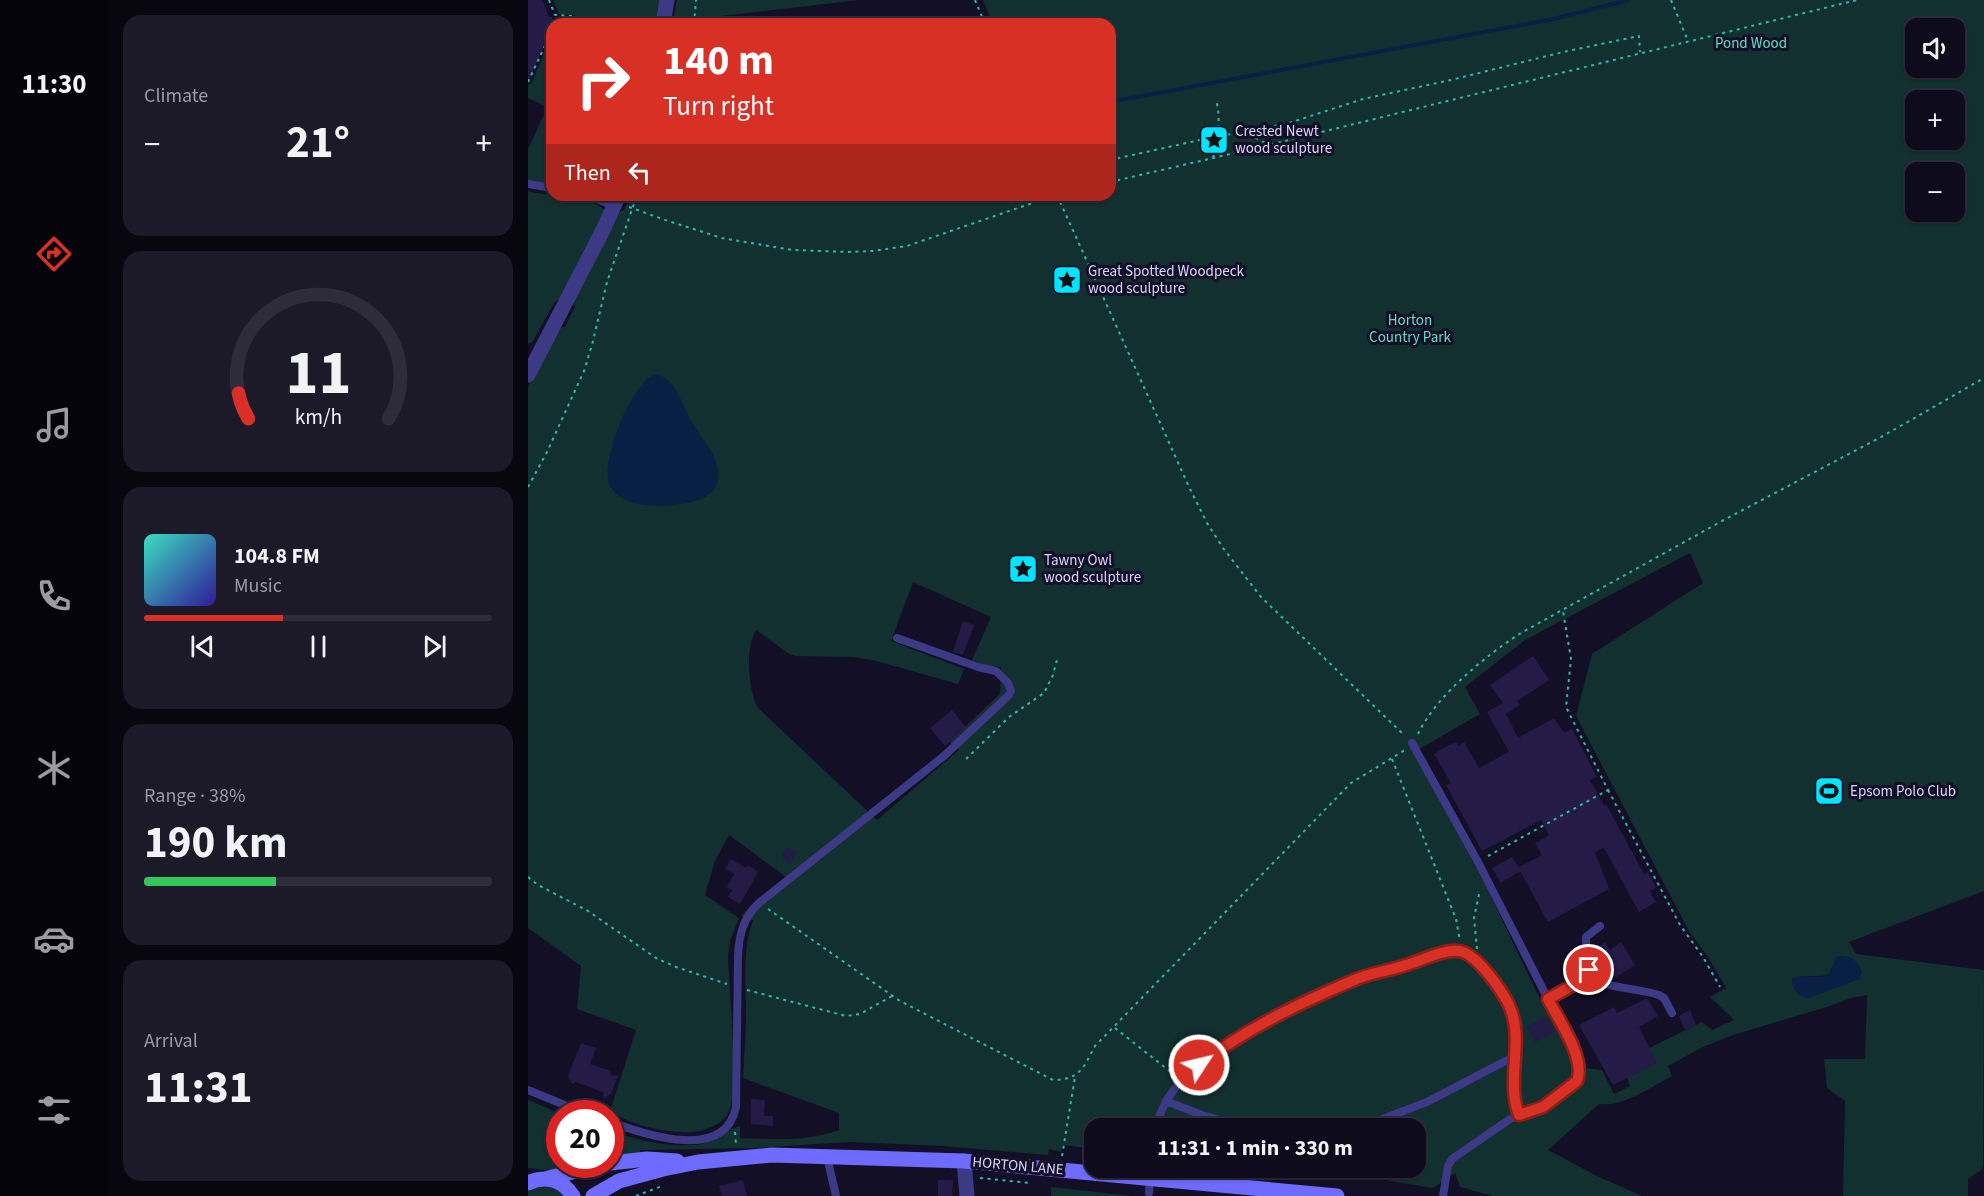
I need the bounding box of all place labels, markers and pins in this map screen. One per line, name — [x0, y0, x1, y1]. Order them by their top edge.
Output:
place label: Crested Newt wood sculpture — [1235, 121, 1332, 159]
place icon: Crested Newt wood sculpture — [1198, 124, 1230, 156]
place label: Great Spotted Woodpeck wood sculpture — [1088, 261, 1245, 299]
place icon: Great Spotted Woodpeck wood sculpture — [1051, 264, 1083, 296]
place label: Tawny Owl wood sculpture — [1044, 550, 1141, 588]
place icon: Tawny Owl wood sculpture — [1007, 553, 1039, 585]
sports icon: Epsom Polo Club — [1813, 775, 1845, 807]
place label: Epsom Polo Club — [1850, 781, 1956, 802]
pin — [1563, 944, 1614, 995]

